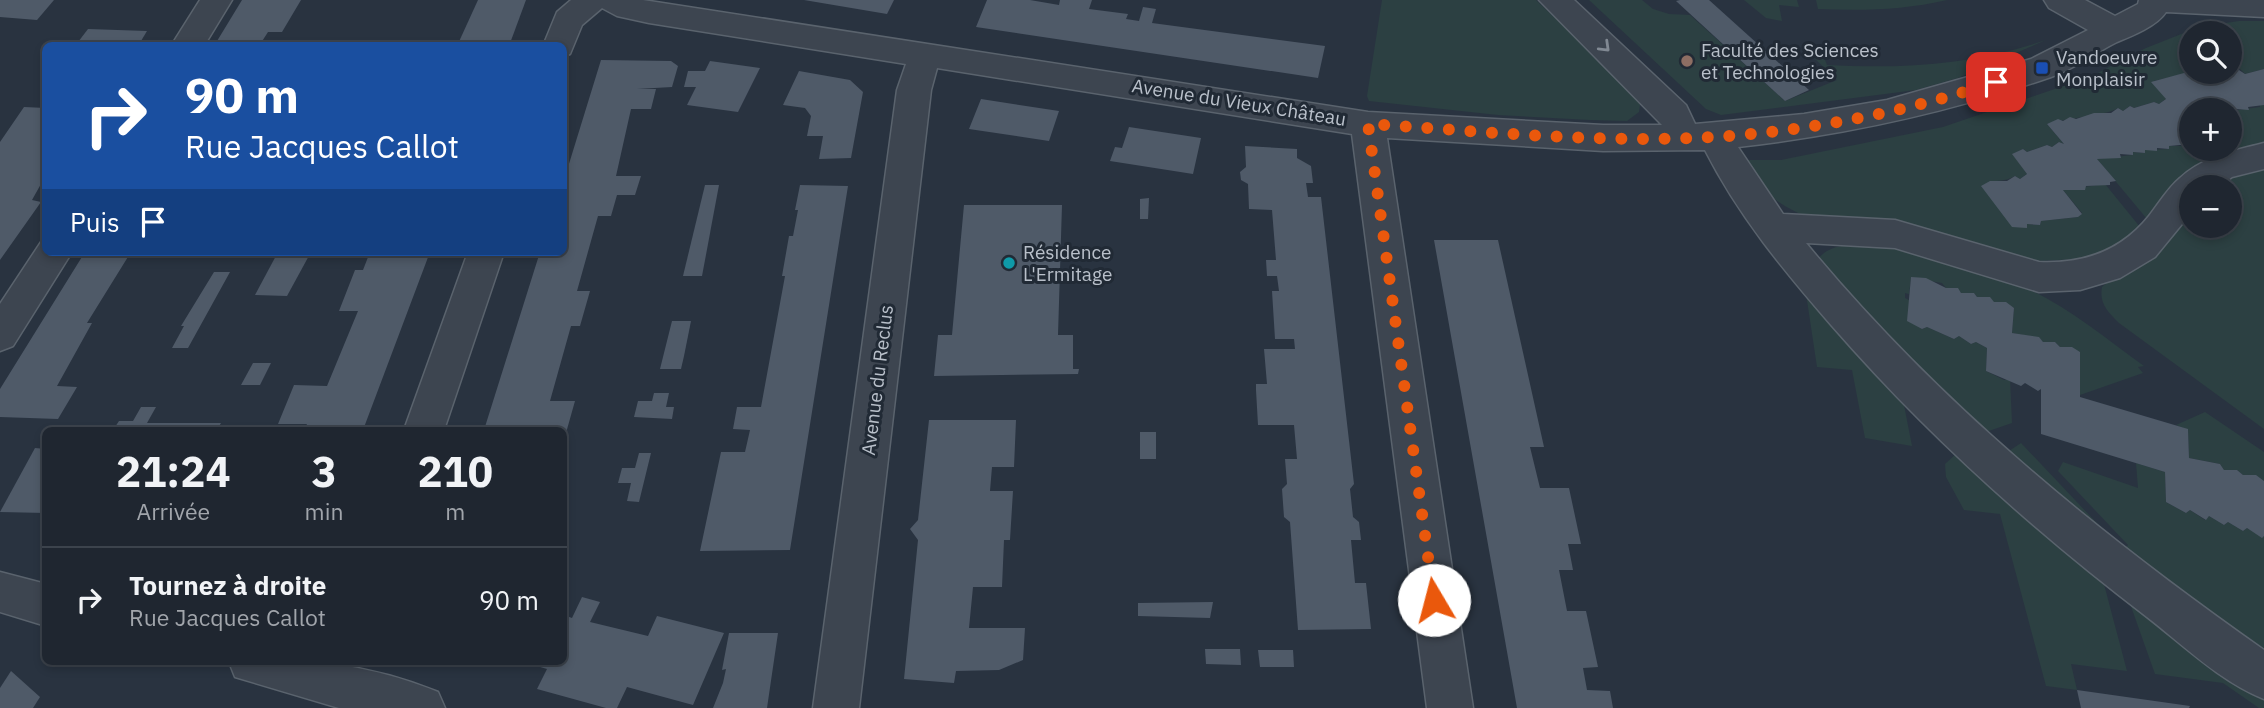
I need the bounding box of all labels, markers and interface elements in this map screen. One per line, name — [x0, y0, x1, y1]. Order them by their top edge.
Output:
map controls — [2179, 21, 2242, 238]
button: search — [2179, 21, 2242, 84]
place label: Faculté des Sciences et Technologies — [1701, 38, 1879, 84]
one-way arrow — [1597, 39, 1610, 52]
place label: Vandoeuvre Monplaisir — [2056, 45, 2157, 91]
pin — [1966, 52, 2026, 112]
marker: Faculté des Sciences et Technologies — [1679, 53, 1695, 69]
marker: Vandoeuvre Monplaisir — [2034, 60, 2050, 76]
text: 90 m — [185, 63, 299, 126]
icon: arrive — [1977, 63, 2015, 101]
icon: right — [70, 70, 161, 161]
street label: Avenue du Vieux Château — [1130, 73, 1348, 131]
button: + — [2179, 98, 2242, 161]
text: Rue Jacques Callot — [185, 125, 459, 167]
button: − — [2179, 175, 2242, 238]
icon: arrive — [134, 203, 172, 241]
text: Puis — [70, 205, 120, 239]
place label: Résidence L'Ermitage — [1023, 240, 1112, 286]
marker: Résidence L'Ermitage — [1001, 255, 1017, 271]
street label: Avenue du Reclus — [856, 303, 898, 457]
text: 21:24 — [116, 444, 231, 499]
text: 3 — [311, 444, 337, 499]
text: 210 — [417, 444, 493, 499]
text: Arrivée — [136, 496, 210, 526]
text: min — [305, 496, 343, 526]
text: m — [445, 496, 465, 526]
position arrow — [1397, 563, 1471, 637]
text: Tournez à droite — [129, 568, 326, 602]
icon: right — [70, 581, 108, 619]
text: 90 m — [479, 583, 539, 617]
text: Rue Jacques Callot — [129, 602, 326, 632]

